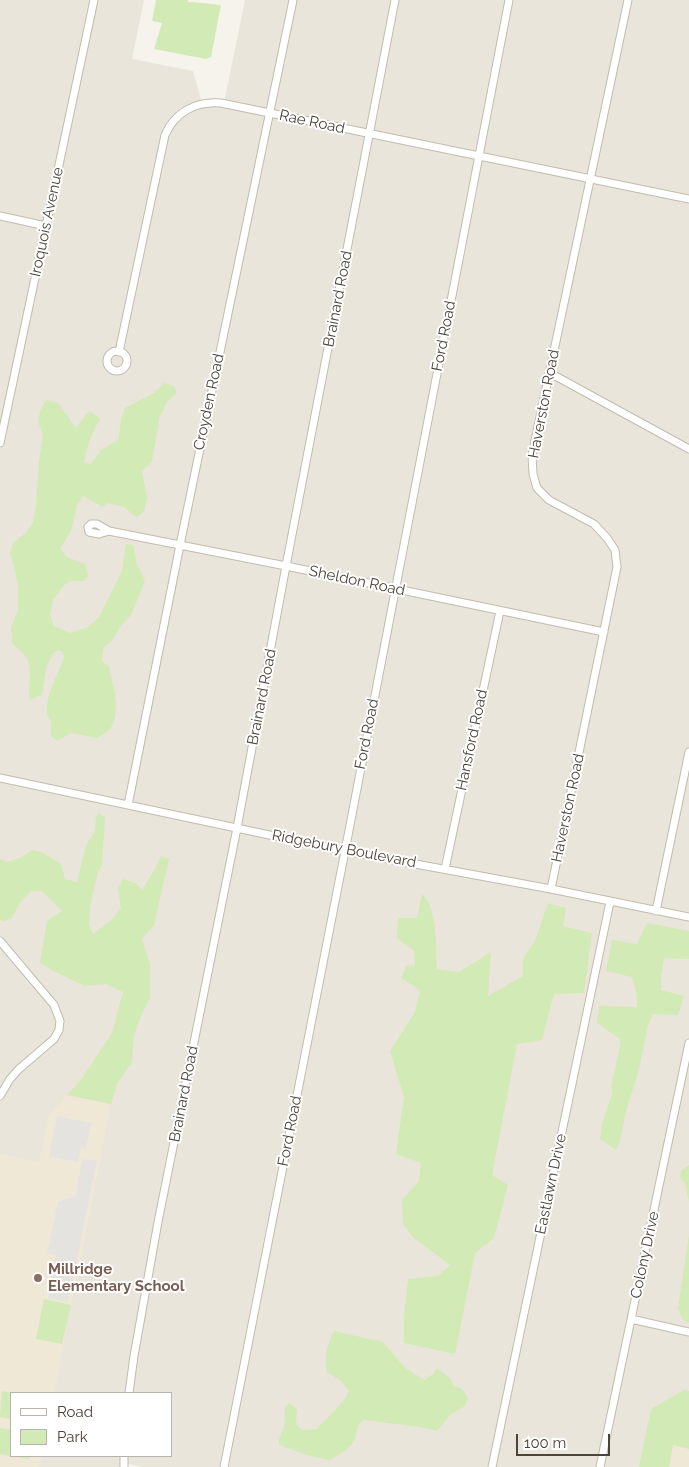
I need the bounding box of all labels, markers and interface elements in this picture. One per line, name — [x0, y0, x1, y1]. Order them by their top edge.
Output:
street label: Rae Road — [278, 106, 346, 138]
street label: Iroquois Avenue — [27, 165, 67, 279]
street label: Brainard Road — [320, 249, 356, 349]
street label: Ford Road — [428, 299, 460, 373]
street label: Haverston Road — [525, 348, 563, 460]
street label: Croyden Road — [190, 352, 228, 452]
street label: Sheldon Road — [307, 562, 407, 600]
street label: Brainard Road — [244, 647, 280, 747]
street label: Hansford Road — [452, 688, 492, 792]
street label: Ford Road — [351, 697, 383, 771]
street label: Haverston Road — [548, 752, 588, 864]
street label: Ridgebury Boulevard — [270, 826, 418, 872]
street label: Brainard Road — [166, 1044, 202, 1144]
street label: Ford Road — [274, 1094, 306, 1168]
street label: Eastlawn Drive — [532, 1132, 570, 1236]
street label: Colony Drive — [627, 1210, 663, 1300]
place label: Millridge Elementary School — [48, 1260, 184, 1295]
marker: Millridge Elementary School — [32, 1272, 44, 1284]
legend — [10, 1392, 172, 1457]
text: Road — [57, 1403, 93, 1421]
scale bar — [519, 1424, 613, 1456]
text: Park — [57, 1428, 88, 1446]
text: 100 m — [524, 1434, 566, 1452]

